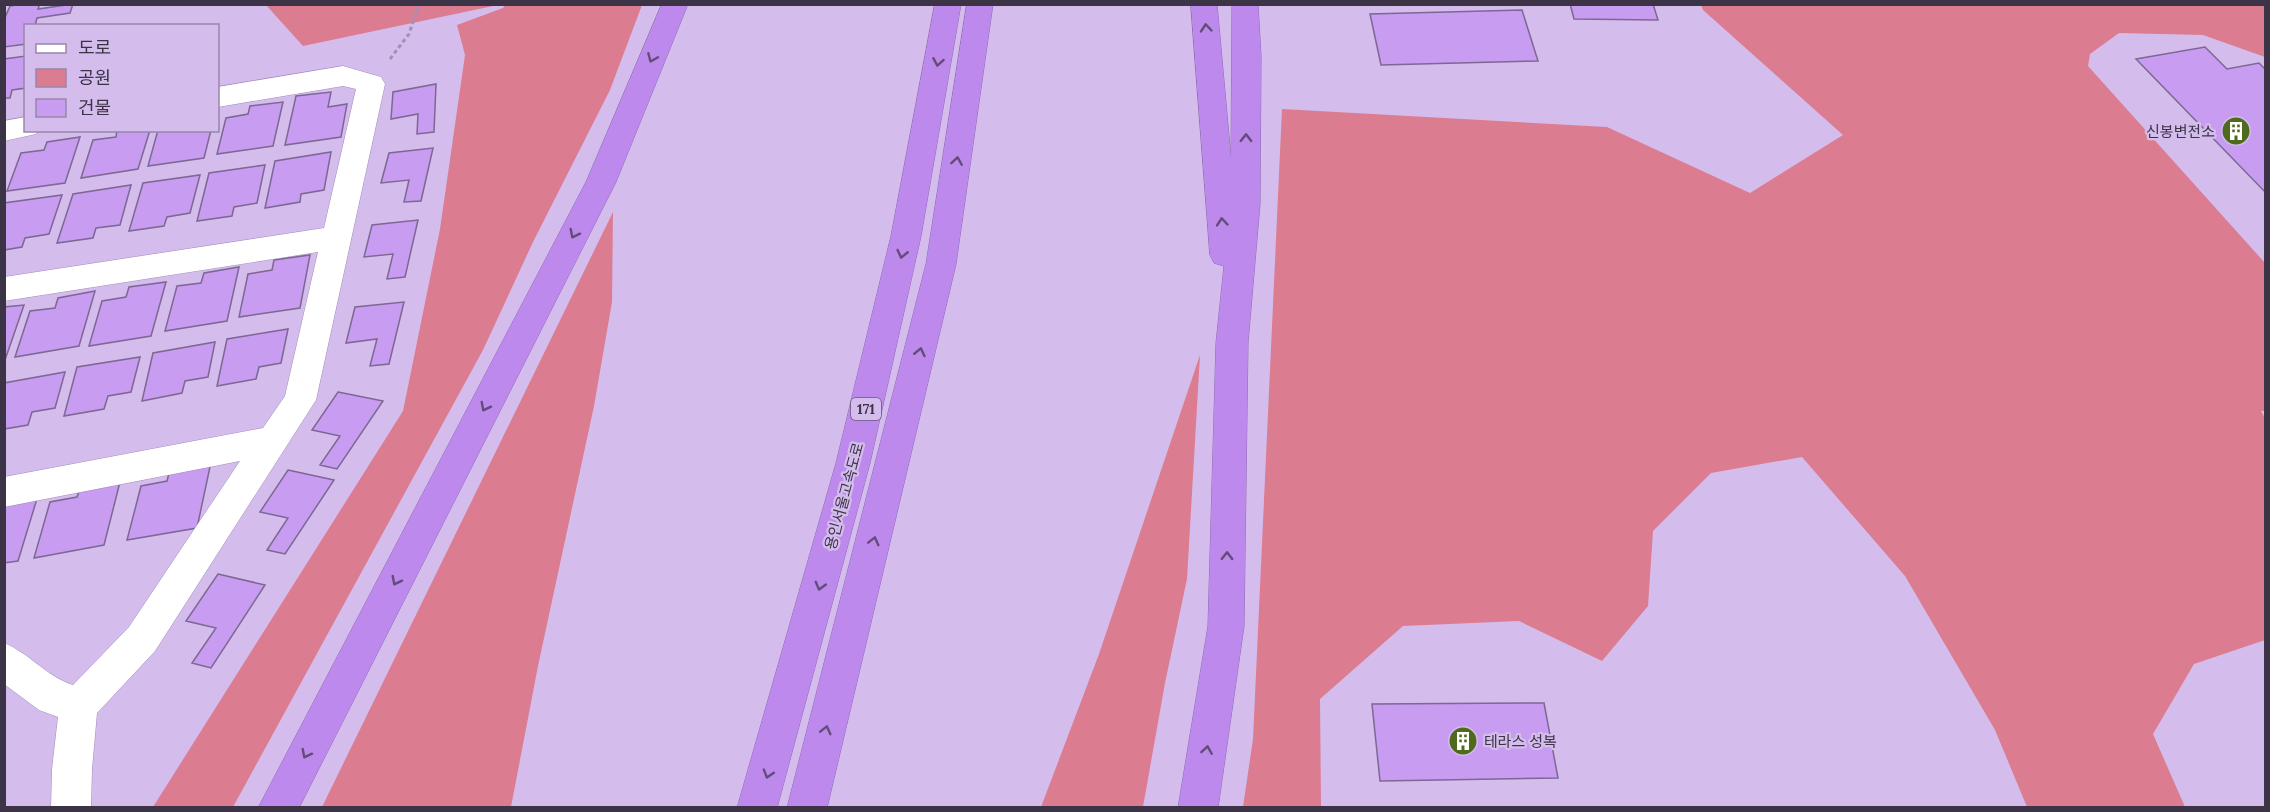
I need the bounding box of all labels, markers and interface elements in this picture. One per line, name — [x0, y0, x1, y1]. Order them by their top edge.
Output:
one-way arrow — [1200, 23, 1213, 32]
legend — [24, 24, 219, 132]
text: 도로 — [78, 36, 111, 59]
one-way arrow — [647, 52, 659, 63]
one-way arrow — [932, 57, 945, 67]
text: 공원 — [78, 66, 111, 89]
text: 건물 — [78, 96, 111, 119]
building icon: 신봉변전소 — [2220, 115, 2252, 147]
place label: 신봉변전소 — [2146, 122, 2215, 141]
one-way arrow — [1240, 134, 1252, 143]
one-way arrow — [951, 156, 963, 165]
one-way arrow — [1216, 218, 1229, 227]
one-way arrow — [570, 228, 582, 239]
one-way arrow — [897, 249, 910, 259]
one-way arrow — [913, 347, 926, 357]
road number: 171 — [851, 398, 881, 420]
one-way arrow — [481, 401, 493, 412]
street label: 용인서울고속도로 — [821, 440, 867, 552]
one-way arrow — [867, 537, 879, 547]
one-way arrow — [1221, 552, 1234, 561]
one-way arrow — [391, 574, 403, 585]
one-way arrow — [814, 580, 827, 590]
building icon: 테라스 성복 — [1447, 725, 1479, 757]
one-way arrow — [819, 726, 831, 736]
place label: 테라스 성복 — [1484, 732, 1557, 751]
one-way arrow — [1200, 745, 1212, 754]
one-way arrow — [302, 747, 313, 758]
one-way arrow — [763, 768, 775, 779]

